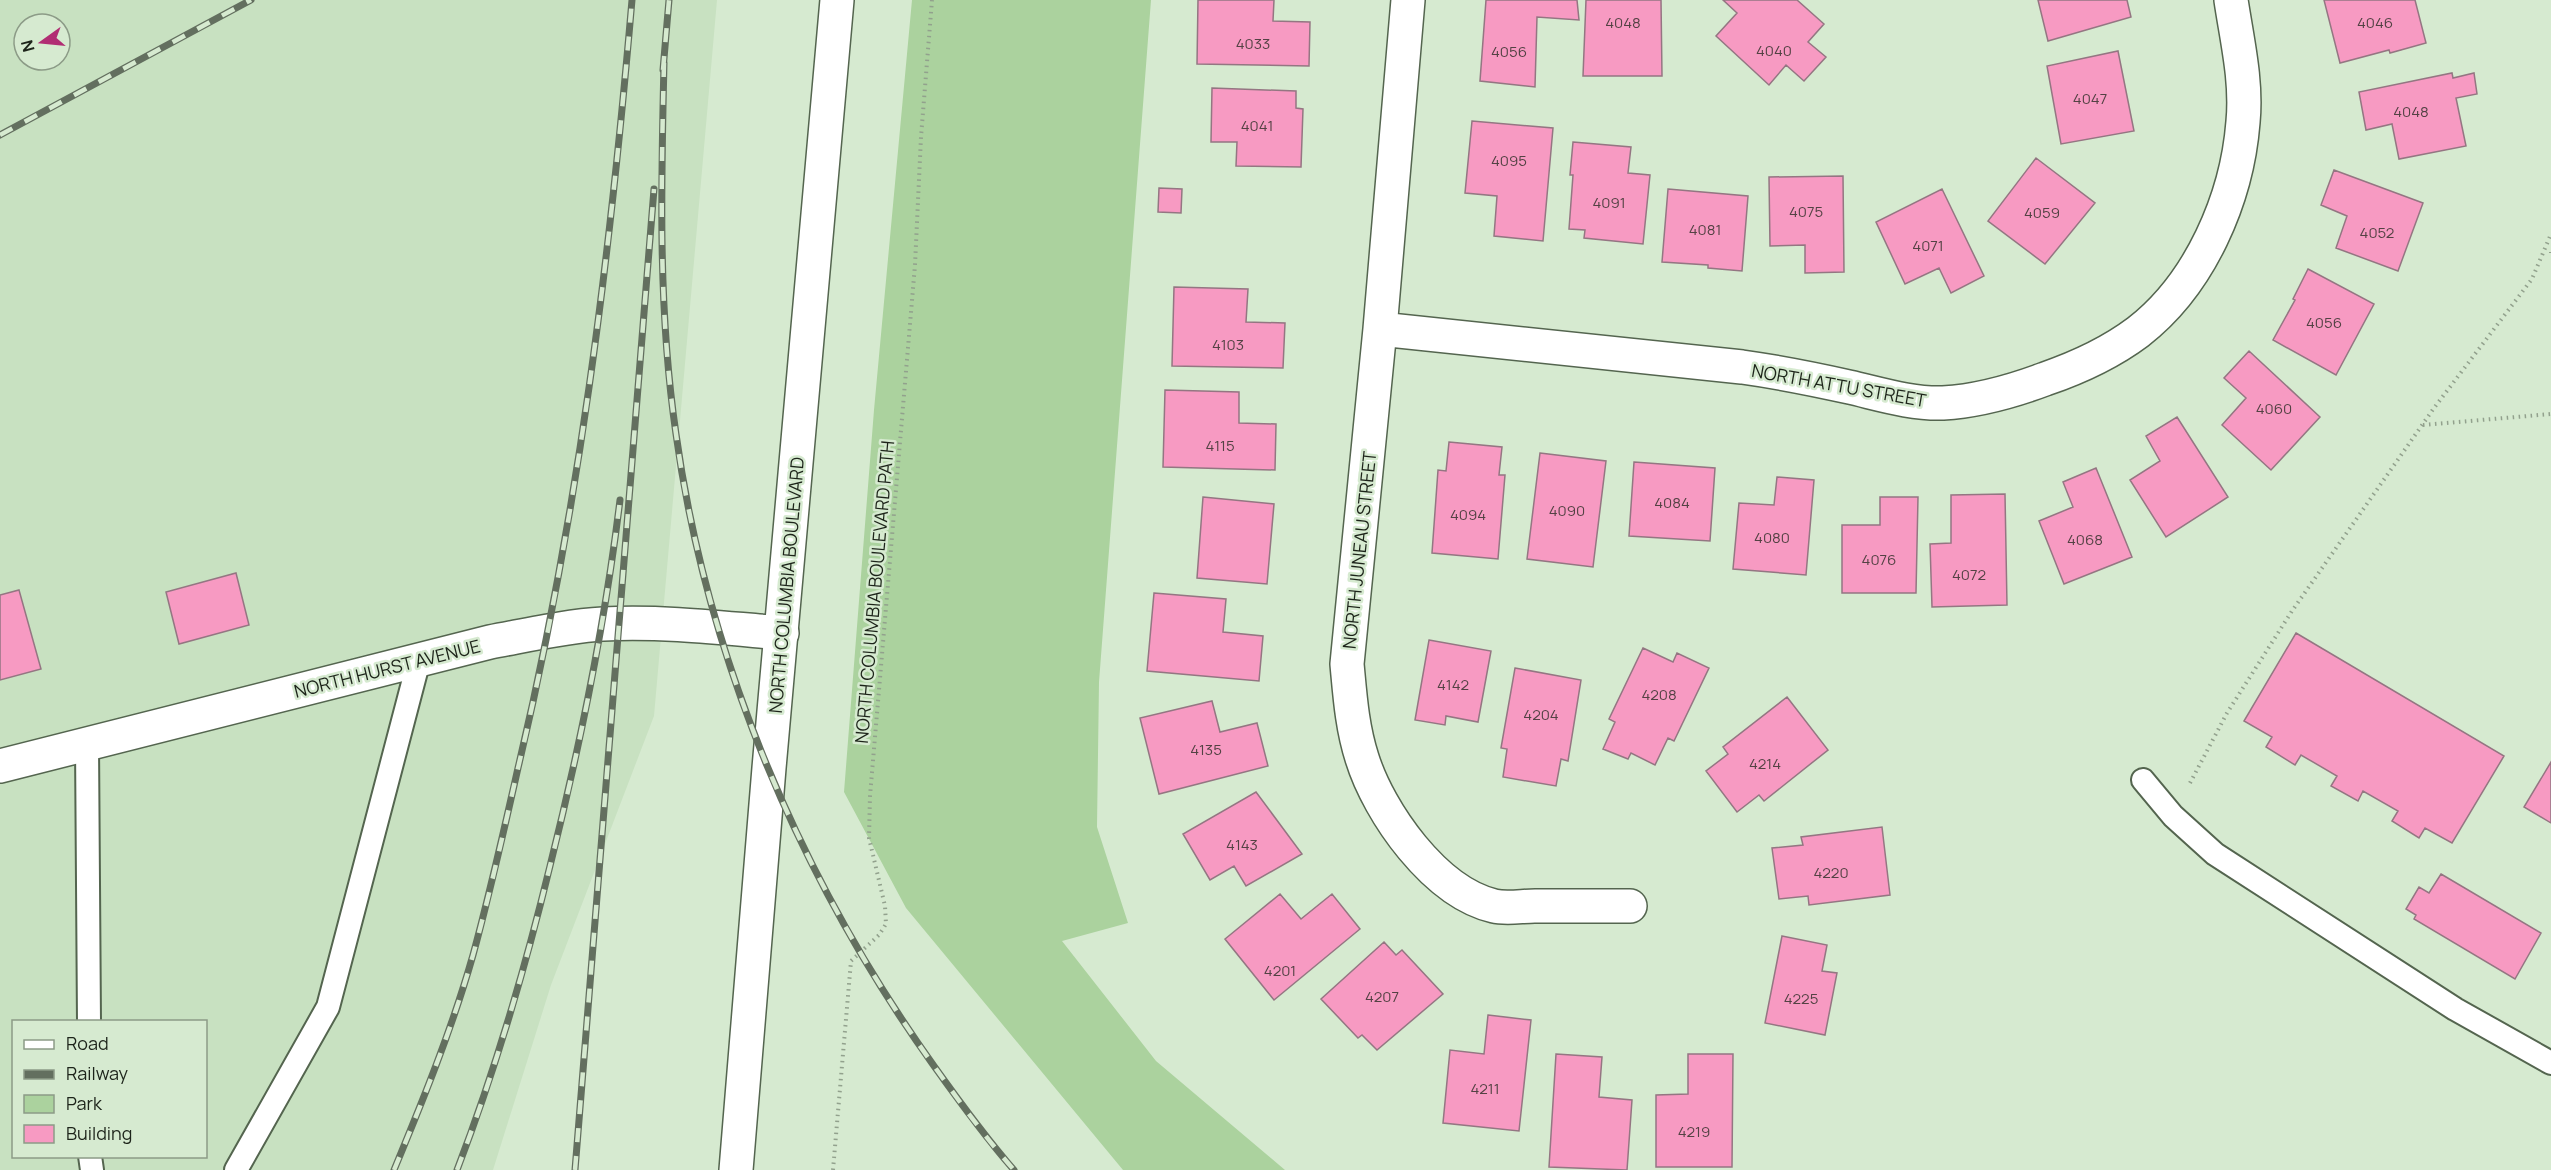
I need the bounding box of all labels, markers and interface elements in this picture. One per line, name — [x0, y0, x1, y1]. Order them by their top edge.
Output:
north arrow — [12, 12, 72, 72]
house number: 4048 — [1605, 12, 1641, 33]
house number: 4046 — [2357, 12, 2393, 33]
house number: 4033 — [1236, 33, 1270, 54]
text: N — [15, 37, 40, 54]
house number: 4040 — [1756, 40, 1792, 61]
house number: 4056 — [1491, 41, 1527, 62]
house number: 4047 — [2073, 88, 2107, 109]
house number: 4048 — [2393, 101, 2429, 122]
house number: 4041 — [1241, 115, 1273, 136]
house number: 4095 — [1491, 150, 1527, 171]
house number: 4091 — [1592, 192, 1626, 213]
house number: 4075 — [1789, 201, 1823, 222]
house number: 4059 — [2024, 202, 2060, 223]
house number: 4081 — [1689, 219, 1721, 240]
house number: 4052 — [2360, 222, 2394, 243]
house number: 4071 — [1912, 235, 1944, 256]
house number: 4056 — [2306, 312, 2342, 333]
house number: 4103 — [1212, 334, 1244, 355]
street label: NORTH ATTU STREET — [1750, 358, 1928, 412]
house number: 4060 — [2256, 398, 2292, 419]
house number: 4115 — [1205, 435, 1235, 456]
street label: NORTH COLUMBIA BOULEVARD PATH — [849, 440, 899, 744]
street label: NORTH JUNEAU STREET — [1337, 450, 1381, 650]
street label: NORTH COLUMBIA BOULEVARD — [763, 456, 809, 714]
house number: 4084 — [1654, 492, 1690, 513]
house number: 4090 — [1549, 500, 1585, 521]
house number: 4094 — [1450, 504, 1486, 525]
house number: 4080 — [1754, 527, 1790, 548]
house number: 4068 — [2067, 529, 2103, 550]
house number: 4076 — [1862, 549, 1896, 570]
house number: 4072 — [1952, 564, 1986, 585]
street label: NORTH HURST AVENUE — [291, 633, 483, 703]
house number: 4142 — [1437, 674, 1469, 695]
house number: 4208 — [1641, 684, 1677, 705]
house number: 4204 — [1523, 704, 1559, 725]
house number: 4135 — [1190, 739, 1222, 760]
house number: 4214 — [1749, 753, 1781, 774]
house number: 4143 — [1226, 834, 1258, 855]
house number: 4220 — [1813, 862, 1849, 883]
house number: 4201 — [1264, 960, 1296, 981]
house number: 4207 — [1365, 986, 1399, 1007]
house number: 4225 — [1784, 988, 1818, 1009]
legend — [12, 1020, 207, 1158]
text: Road — [66, 1031, 109, 1055]
text: Railway — [66, 1061, 128, 1085]
house number: 4211 — [1470, 1078, 1500, 1099]
text: Park — [66, 1091, 103, 1115]
text: Building — [66, 1121, 132, 1145]
house number: 4219 — [1678, 1121, 1710, 1142]

